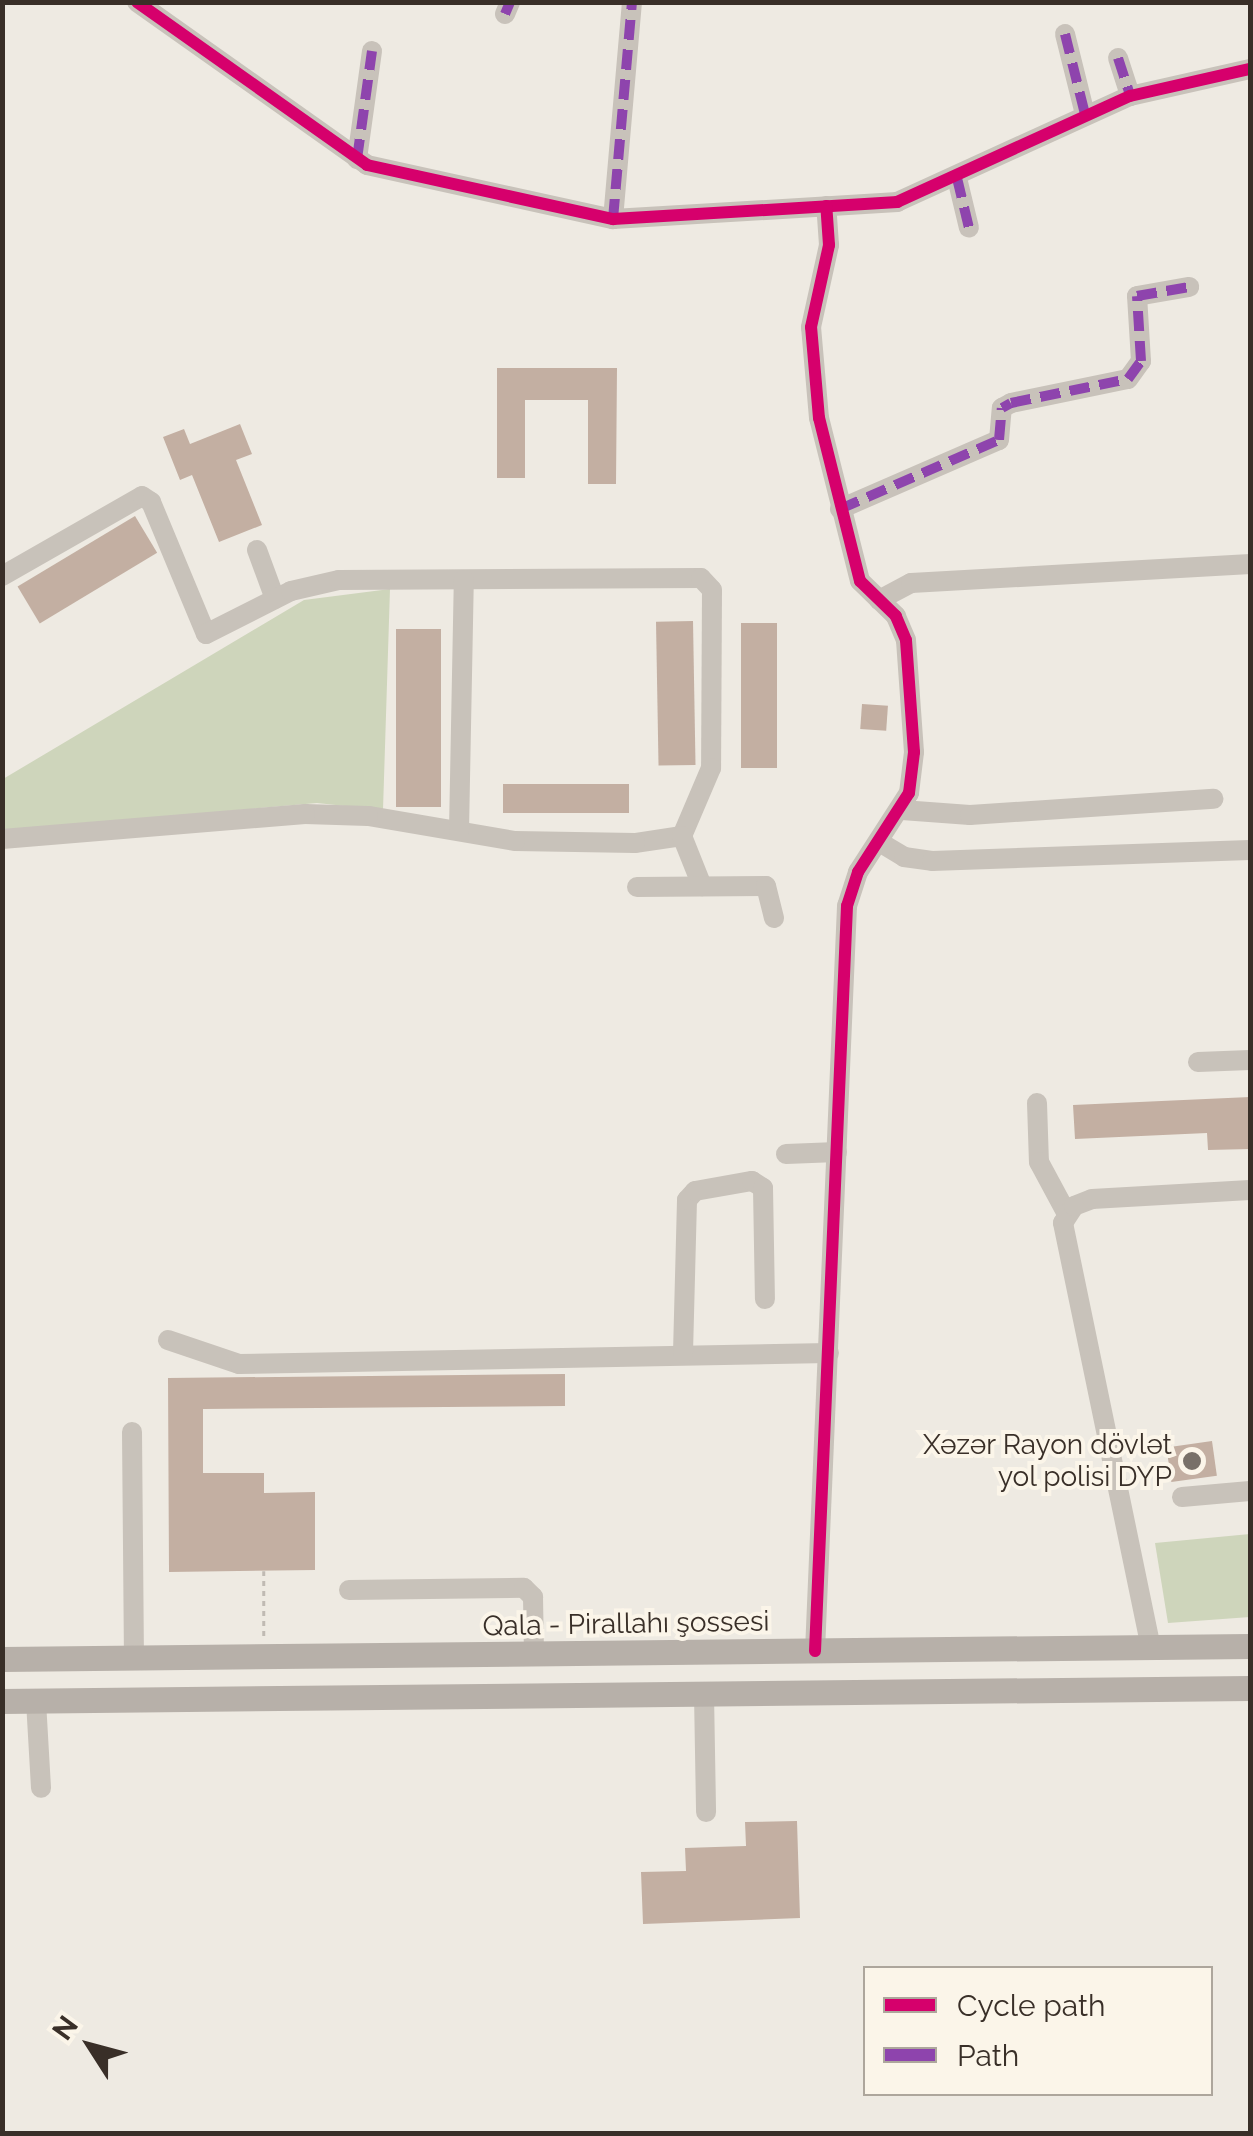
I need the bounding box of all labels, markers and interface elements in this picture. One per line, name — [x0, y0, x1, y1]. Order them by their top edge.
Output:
place label: Xəzər Rayon dövlət yol polisi DYP — [922, 1428, 1172, 1494]
marker: Xəzər Rayon dövlət yol polisi DYP — [1181, 1450, 1203, 1472]
street label: Qala - Pirallahı şossesi — [482, 1605, 770, 1643]
legend — [863, 1966, 1213, 2096]
text: Cycle path — [957, 1988, 1105, 2023]
north arrow — [40, 1996, 140, 2096]
text: N — [46, 2010, 85, 2046]
text: Path — [957, 2038, 1019, 2073]

